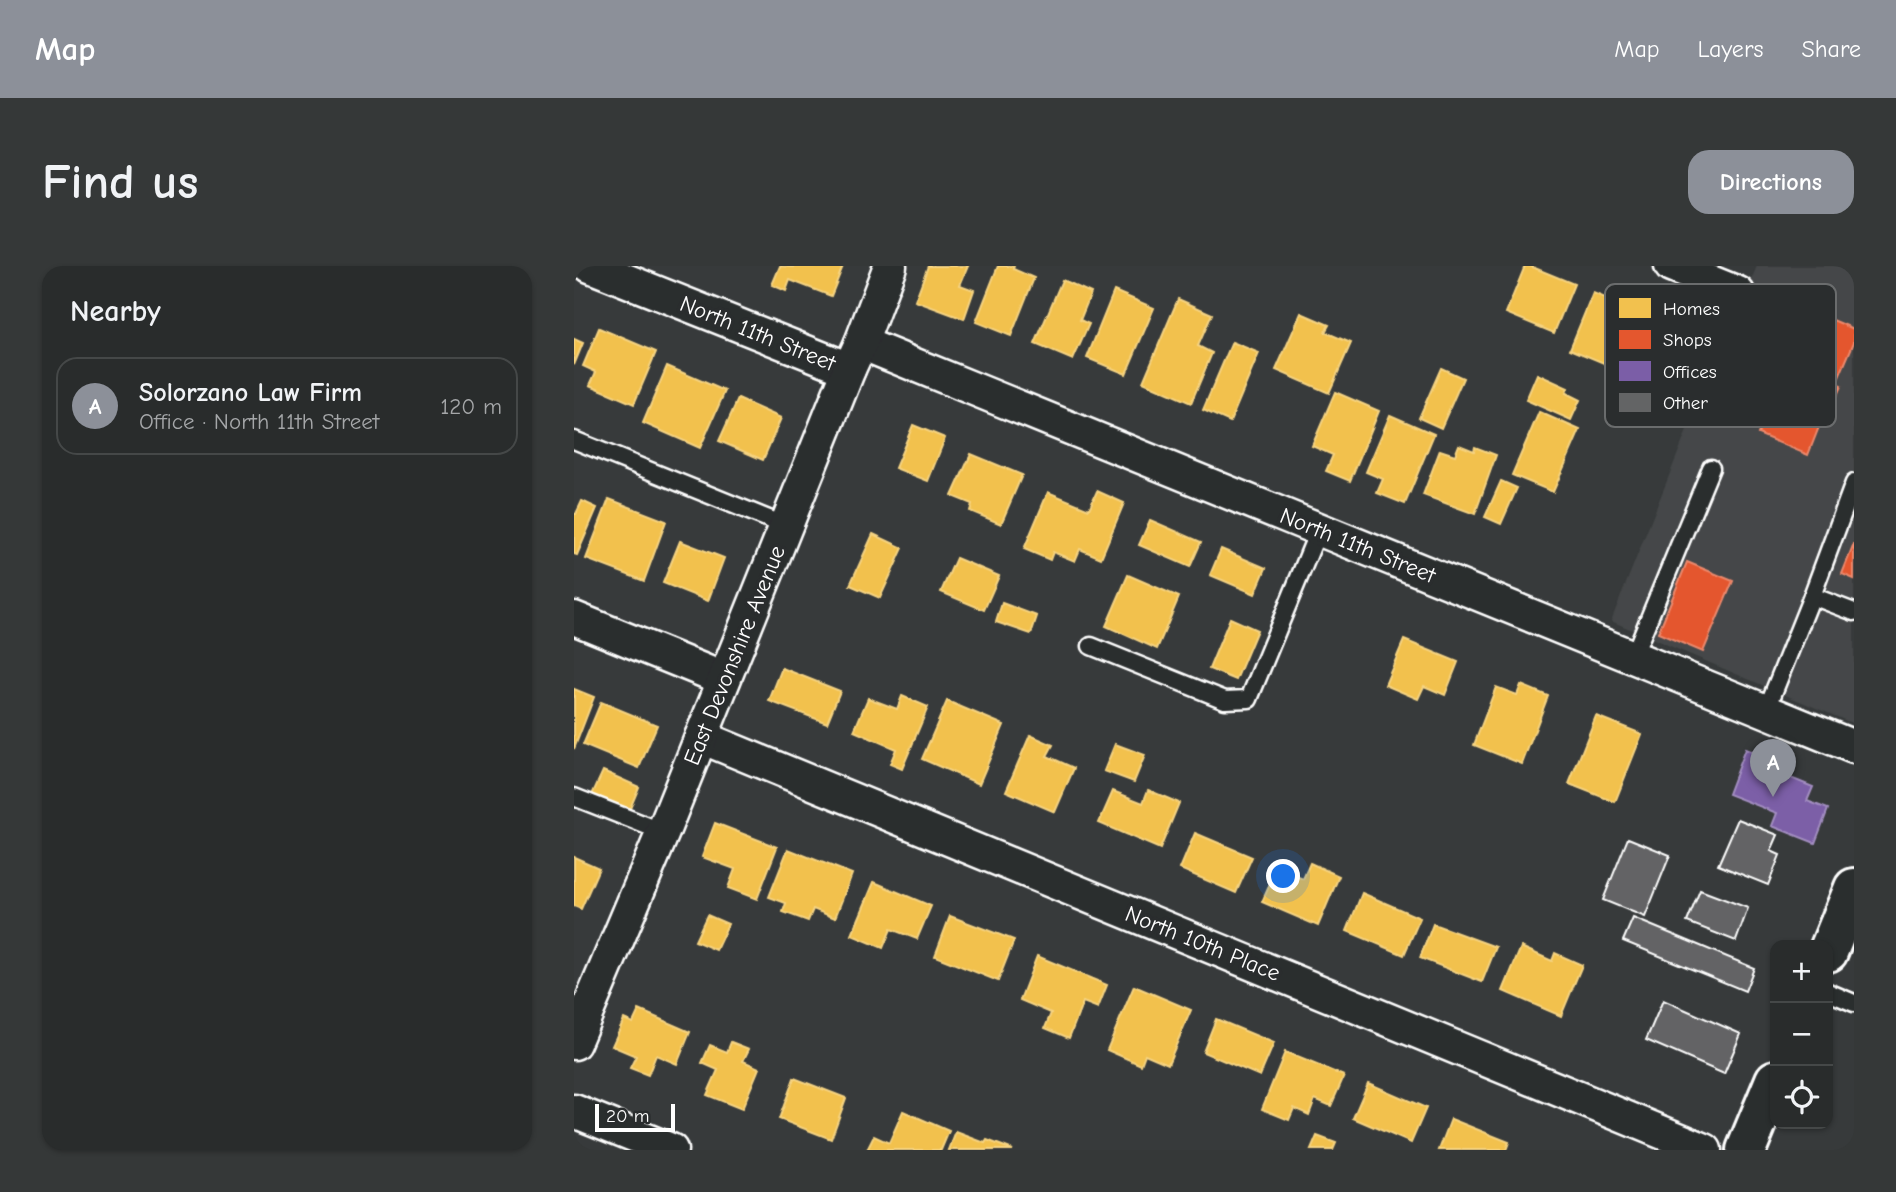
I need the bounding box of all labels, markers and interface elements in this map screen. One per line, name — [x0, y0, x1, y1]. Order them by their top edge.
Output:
text: Map — [35, 30, 96, 68]
text: Map — [1614, 35, 1660, 63]
text: Layers — [1698, 35, 1763, 63]
text: Share — [1801, 35, 1861, 63]
button: Directions — [1688, 150, 1854, 214]
text: Find us — [42, 154, 198, 210]
legend — [1605, 284, 1836, 427]
street label: North 11th Street — [676, 290, 841, 377]
text: Nearby — [70, 294, 161, 329]
text: Homes — [1663, 298, 1720, 320]
text: Shops — [1663, 329, 1712, 351]
text: Offices — [1663, 361, 1717, 383]
text: Solorzano Law Firm — [139, 378, 362, 408]
text: Other — [1663, 392, 1708, 414]
text: A — [89, 393, 101, 420]
text: 120 m — [440, 393, 502, 420]
text: Office · North 11th Street — [139, 408, 379, 435]
street label: North 11th Street — [1276, 502, 1441, 589]
street label: East Devonshire Avenue — [678, 541, 791, 769]
pin: A — [1750, 739, 1796, 797]
your location — [1266, 859, 1300, 893]
street label: North 10th Place — [1121, 900, 1284, 987]
map controls — [1770, 940, 1833, 1129]
button: + — [1770, 940, 1833, 1003]
button: − — [1770, 1003, 1833, 1066]
button: locate — [1770, 1066, 1833, 1129]
scale bar — [595, 1101, 676, 1133]
text: 20 m — [606, 1105, 650, 1127]

